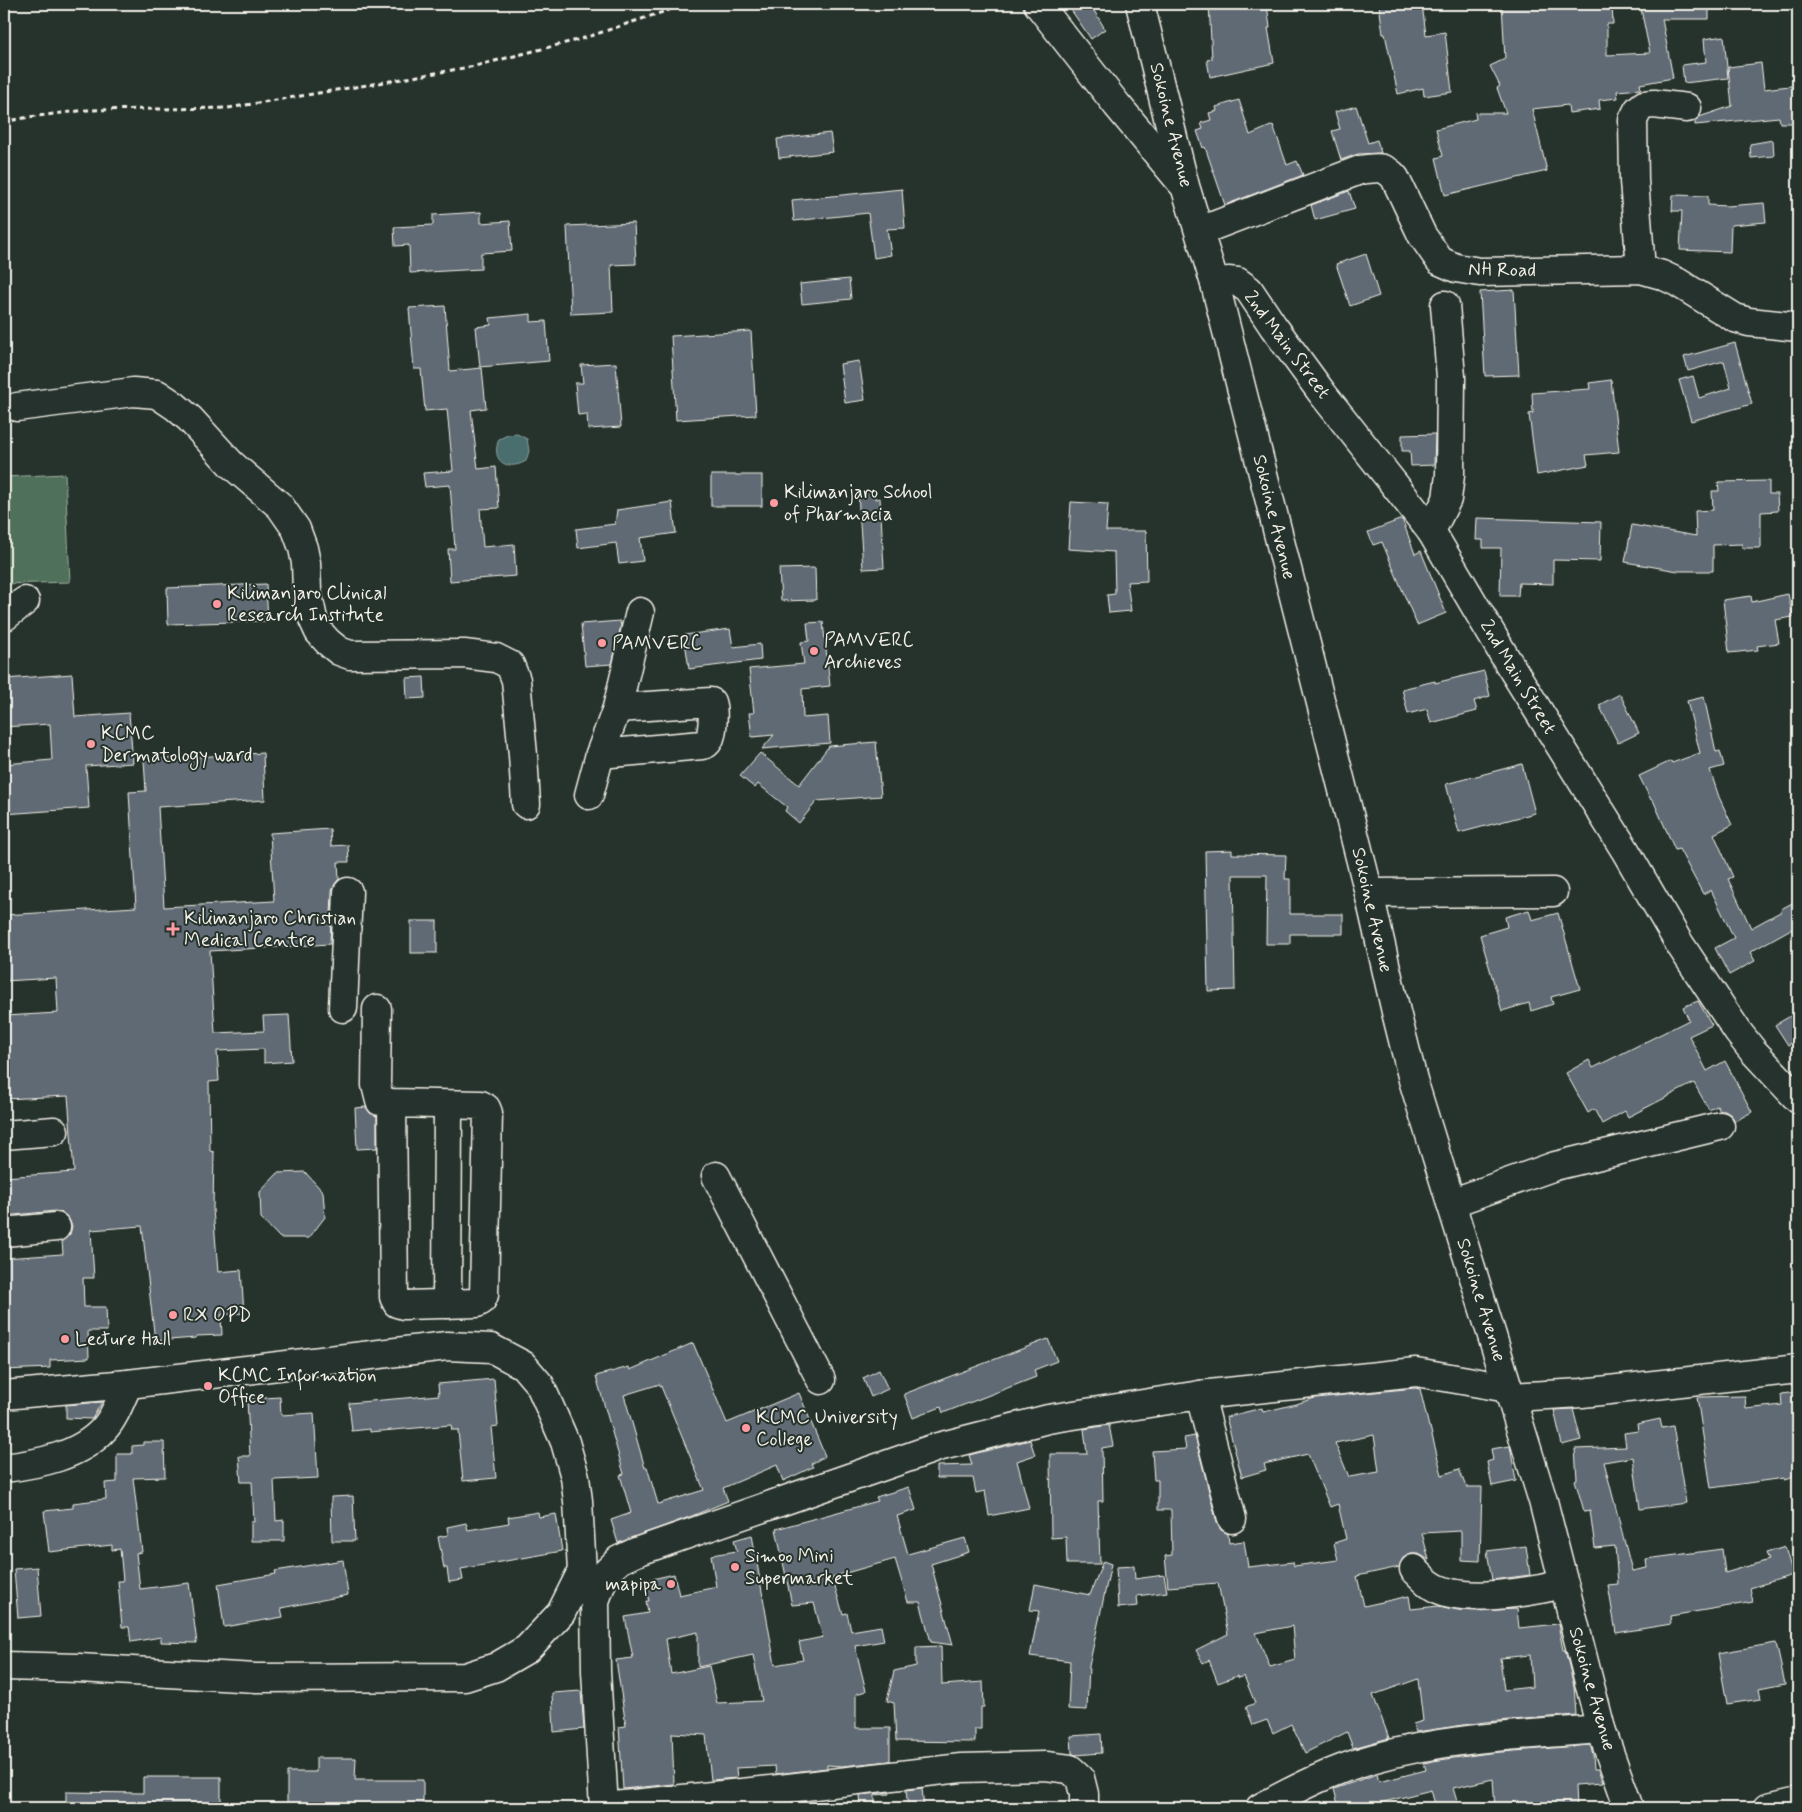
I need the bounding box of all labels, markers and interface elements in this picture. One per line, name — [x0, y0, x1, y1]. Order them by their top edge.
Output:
street label: Sokoine Avenue — [1143, 60, 1199, 190]
street label: NH Road — [1468, 257, 1536, 283]
street label: 2nd Main Street — [1238, 286, 1336, 404]
street label: Sokoine Avenue — [1246, 452, 1302, 582]
place label: Kilimanjaro School of Pharmacia — [784, 480, 933, 527]
marker: Kilimanjaro School of Pharmacia — [768, 497, 780, 509]
place label: Kilimanjaro Clinical Research Institute — [227, 581, 387, 628]
marker: Kilimanjaro Clinical Research Institute — [211, 598, 223, 610]
street label: 2nd Main Street — [1474, 615, 1562, 739]
place label: PAMVERC Archieves — [824, 628, 914, 675]
place label: PAMVERC — [612, 631, 702, 656]
marker: PAMVERC — [596, 637, 608, 649]
marker: PAMVERC Archieves — [808, 645, 820, 657]
place label: KCMC Dermatology ward — [101, 721, 253, 770]
marker: KCMC Dermatology ward — [85, 738, 97, 750]
street label: Sokoine Avenue — [1345, 845, 1399, 975]
place label: Kilimanjaro Christian Medical Centre — [184, 906, 356, 953]
marker: Kilimanjaro Christian Medical Centre — [166, 922, 180, 936]
street label: Sokoine Avenue — [1450, 1235, 1512, 1365]
place label: RX OPD — [183, 1303, 251, 1328]
marker: RX OPD — [167, 1309, 179, 1321]
place label: Lecture Hall — [75, 1327, 171, 1352]
marker: Lecture Hall — [59, 1333, 71, 1345]
place label: KCMC Information Office — [218, 1363, 377, 1410]
marker: KCMC Information Office — [202, 1380, 214, 1392]
place label: KCMC University College — [756, 1405, 898, 1453]
marker: KCMC University College — [740, 1422, 752, 1434]
place label: Simoo Mini Supermarket — [745, 1544, 853, 1591]
marker: Simoo Mini Supermarket — [729, 1561, 741, 1573]
place label: mapipa — [605, 1572, 662, 1597]
marker: mapipa — [665, 1578, 677, 1590]
street label: Sokoine Avenue — [1562, 1624, 1622, 1754]

